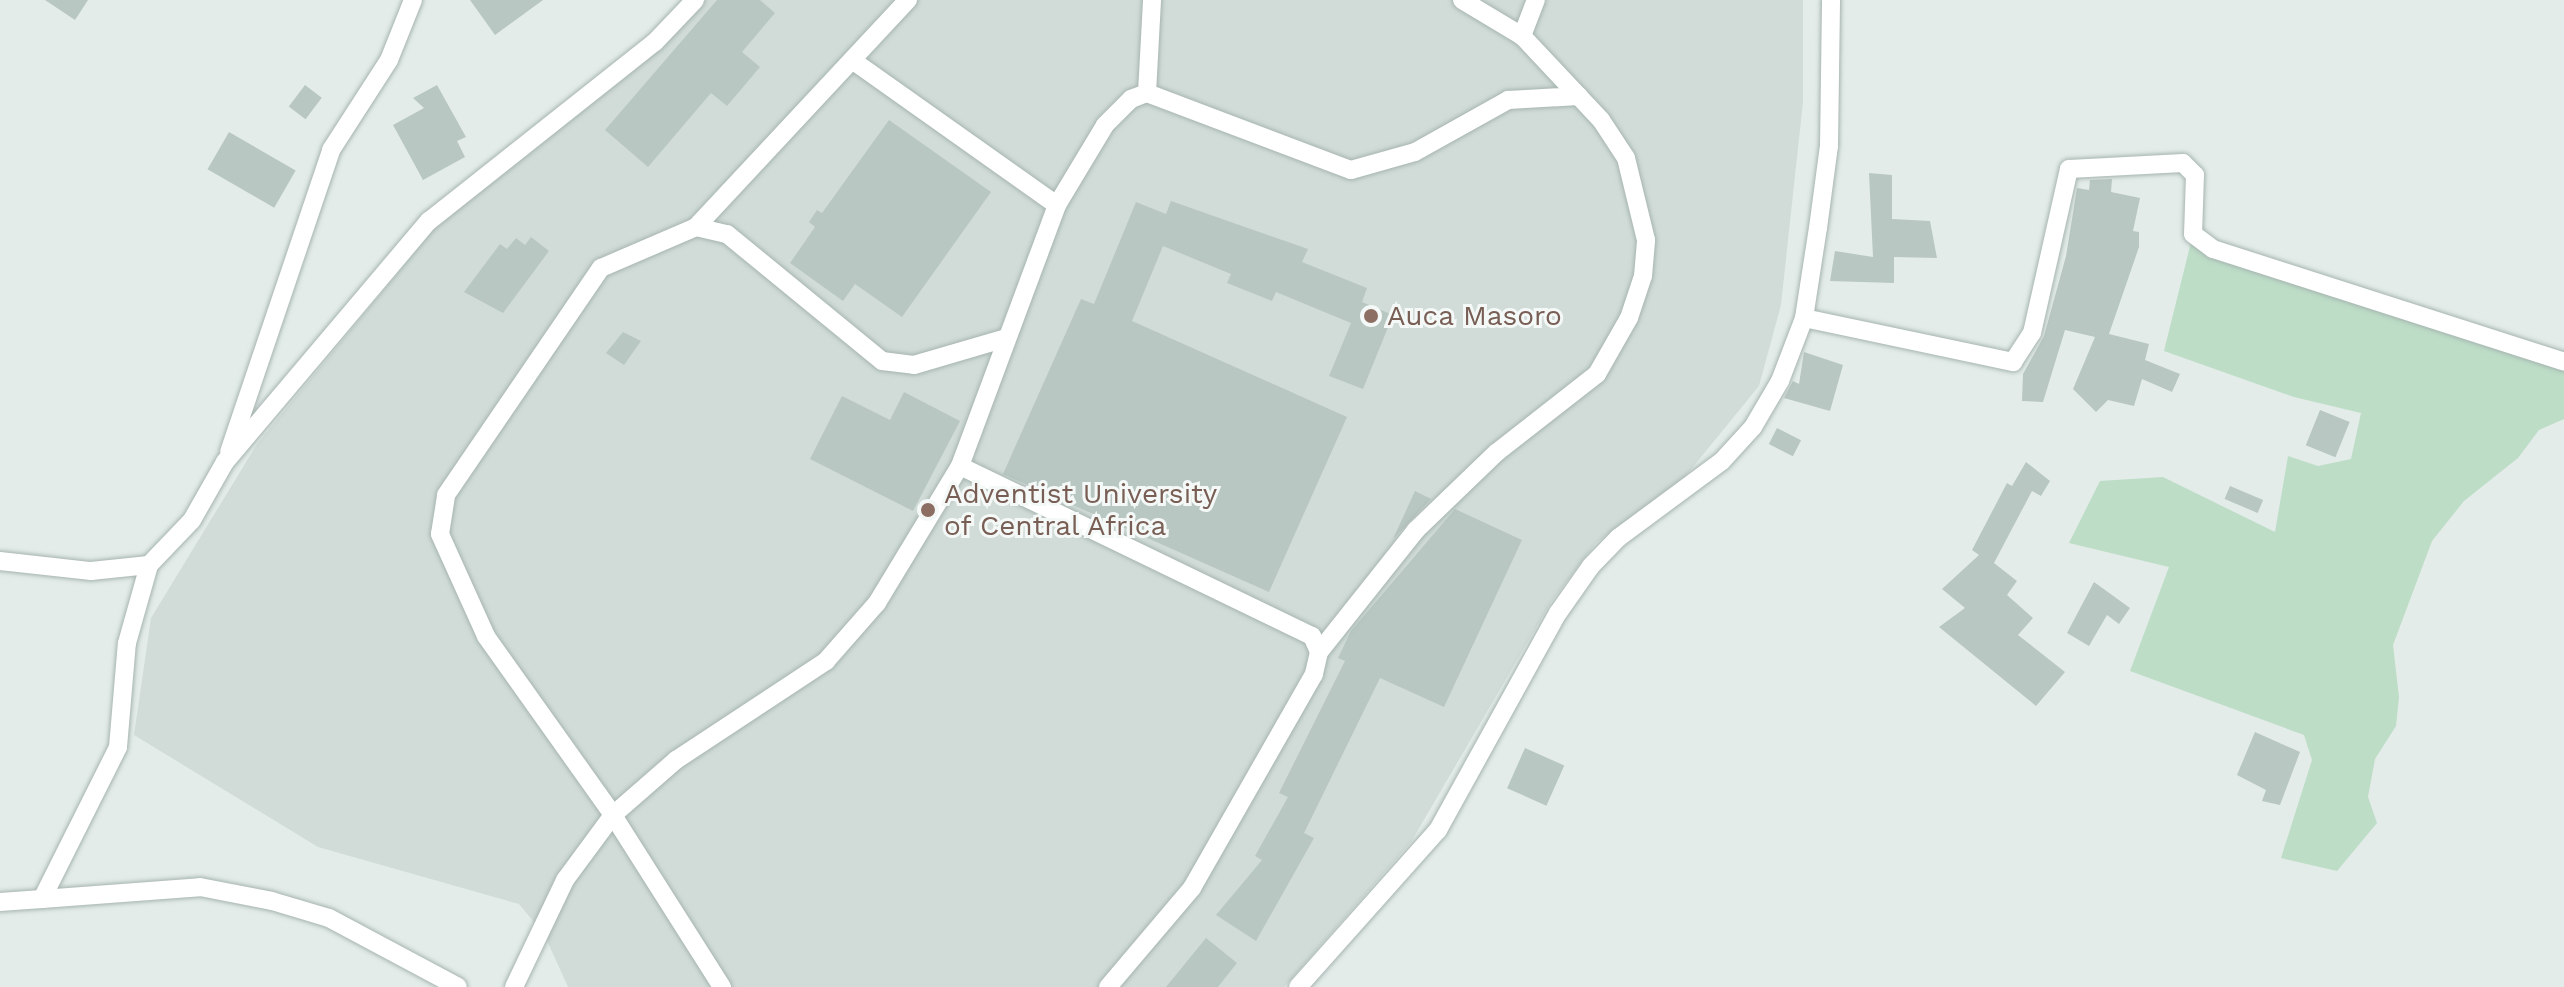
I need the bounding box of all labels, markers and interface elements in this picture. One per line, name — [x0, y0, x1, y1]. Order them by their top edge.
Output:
place label: Auca Masoro — [1387, 299, 1563, 333]
marker: Auca Masoro — [1362, 307, 1380, 325]
place label: Adventist University of Central Africa — [944, 477, 1217, 543]
marker: Adventist University of Central Africa — [919, 501, 937, 519]

